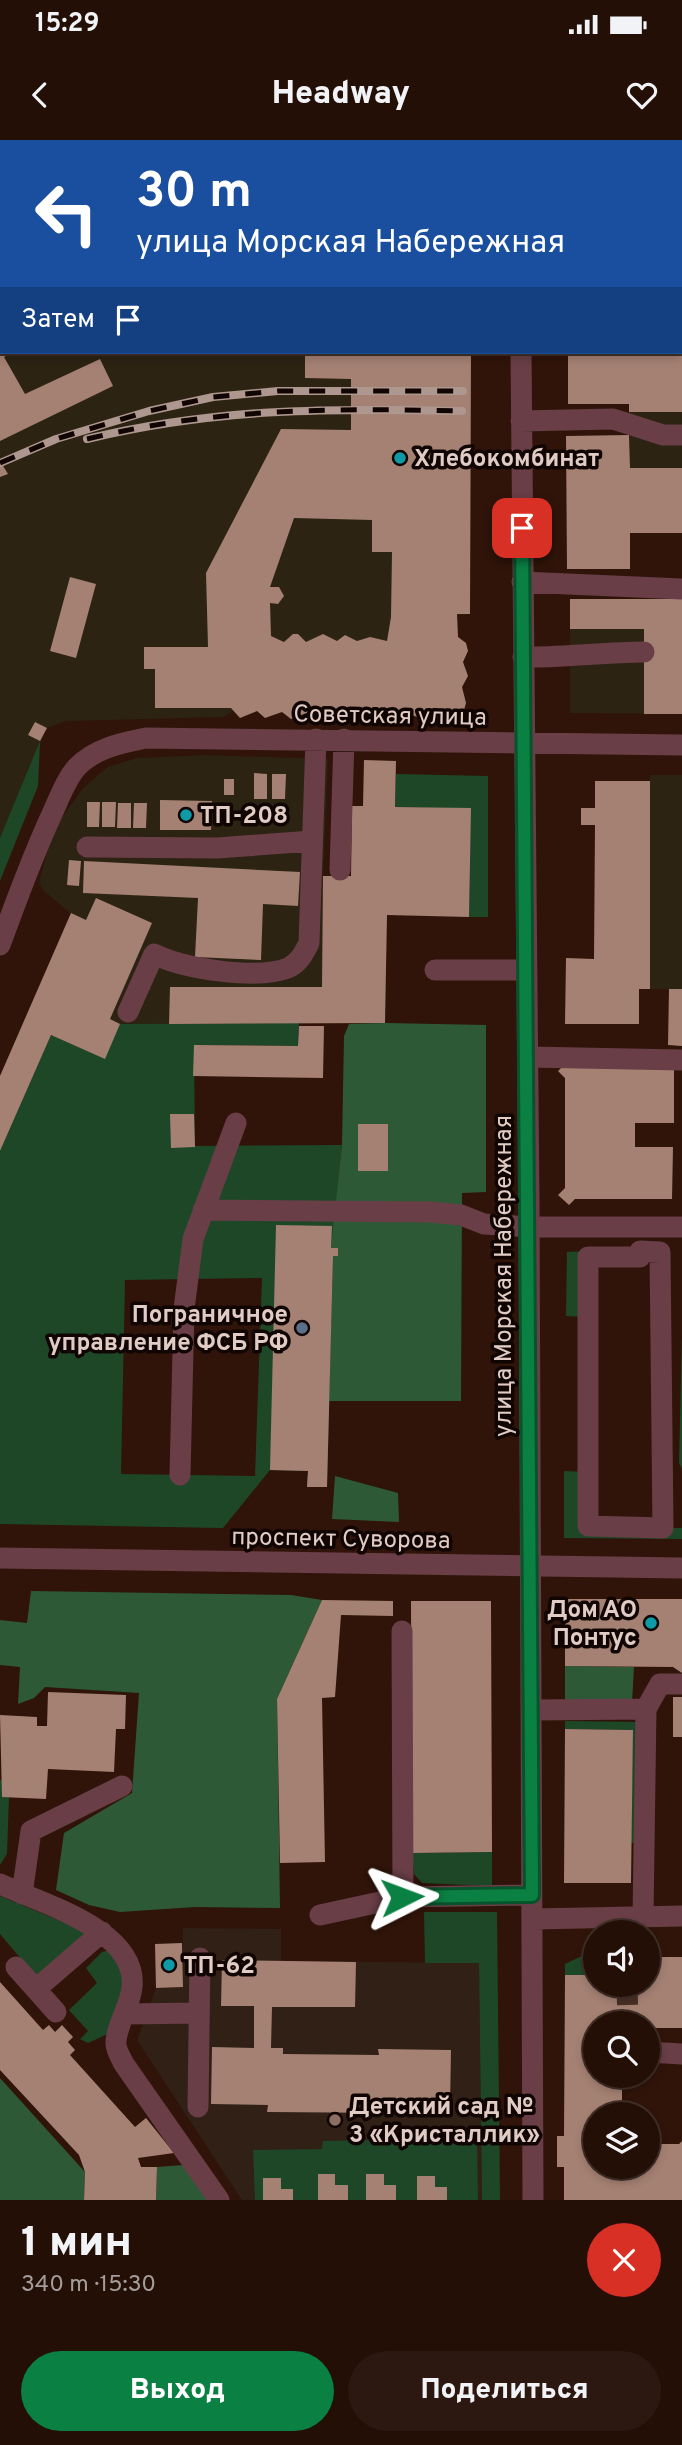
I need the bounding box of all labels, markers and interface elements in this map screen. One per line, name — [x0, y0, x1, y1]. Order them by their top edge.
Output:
text: 15:29 — [35, 8, 99, 41]
text: Headway — [272, 75, 410, 115]
icon: back — [21, 76, 59, 114]
icon: heart — [623, 76, 661, 114]
text: 30 m — [136, 163, 252, 225]
icon: left — [21, 168, 112, 259]
text: улица Морская Набережная — [136, 224, 565, 264]
icon: arrive — [109, 301, 147, 339]
text: Затем — [21, 304, 95, 337]
place label: Хлебокомбинат — [414, 445, 599, 475]
marker: Хлебокомбинат — [392, 450, 408, 466]
pin — [492, 498, 552, 558]
icon: arrive — [503, 509, 541, 547]
street label: Советская улица — [293, 700, 487, 734]
place label: ТП-208 — [200, 802, 288, 832]
marker: ТП-208 — [178, 807, 194, 823]
street label: улица Морская Набережная — [490, 1115, 520, 1437]
place label: Пограничное управление ФСБ РФ — [48, 1301, 288, 1359]
marker: Пограничное управление ФСБ РФ — [294, 1320, 310, 1336]
street label: проспект Суворова — [231, 1523, 451, 1557]
place label: Дом АО Понтус — [547, 1596, 637, 1654]
marker: Дом АО Понтус — [643, 1615, 659, 1631]
position arrow — [365, 1860, 439, 1934]
map controls — [583, 1920, 660, 2179]
button: sound — [583, 1920, 660, 1997]
place label: ТП-62 — [183, 1952, 255, 1982]
marker: ТП-62 — [161, 1957, 177, 1973]
button: search — [583, 2011, 660, 2088]
place label: Детский сад № 3 «Кристаллик» — [349, 2093, 540, 2151]
button: layers — [583, 2102, 660, 2179]
marker: Детский сад № 3 «Кристаллик» — [327, 2112, 343, 2128]
text: 1 мин — [21, 2218, 132, 2271]
button: close — [587, 2223, 661, 2297]
text: 340 m · 15:30 — [21, 2271, 156, 2300]
button: Выход — [21, 2351, 334, 2431]
button: Поделиться — [348, 2351, 661, 2431]

